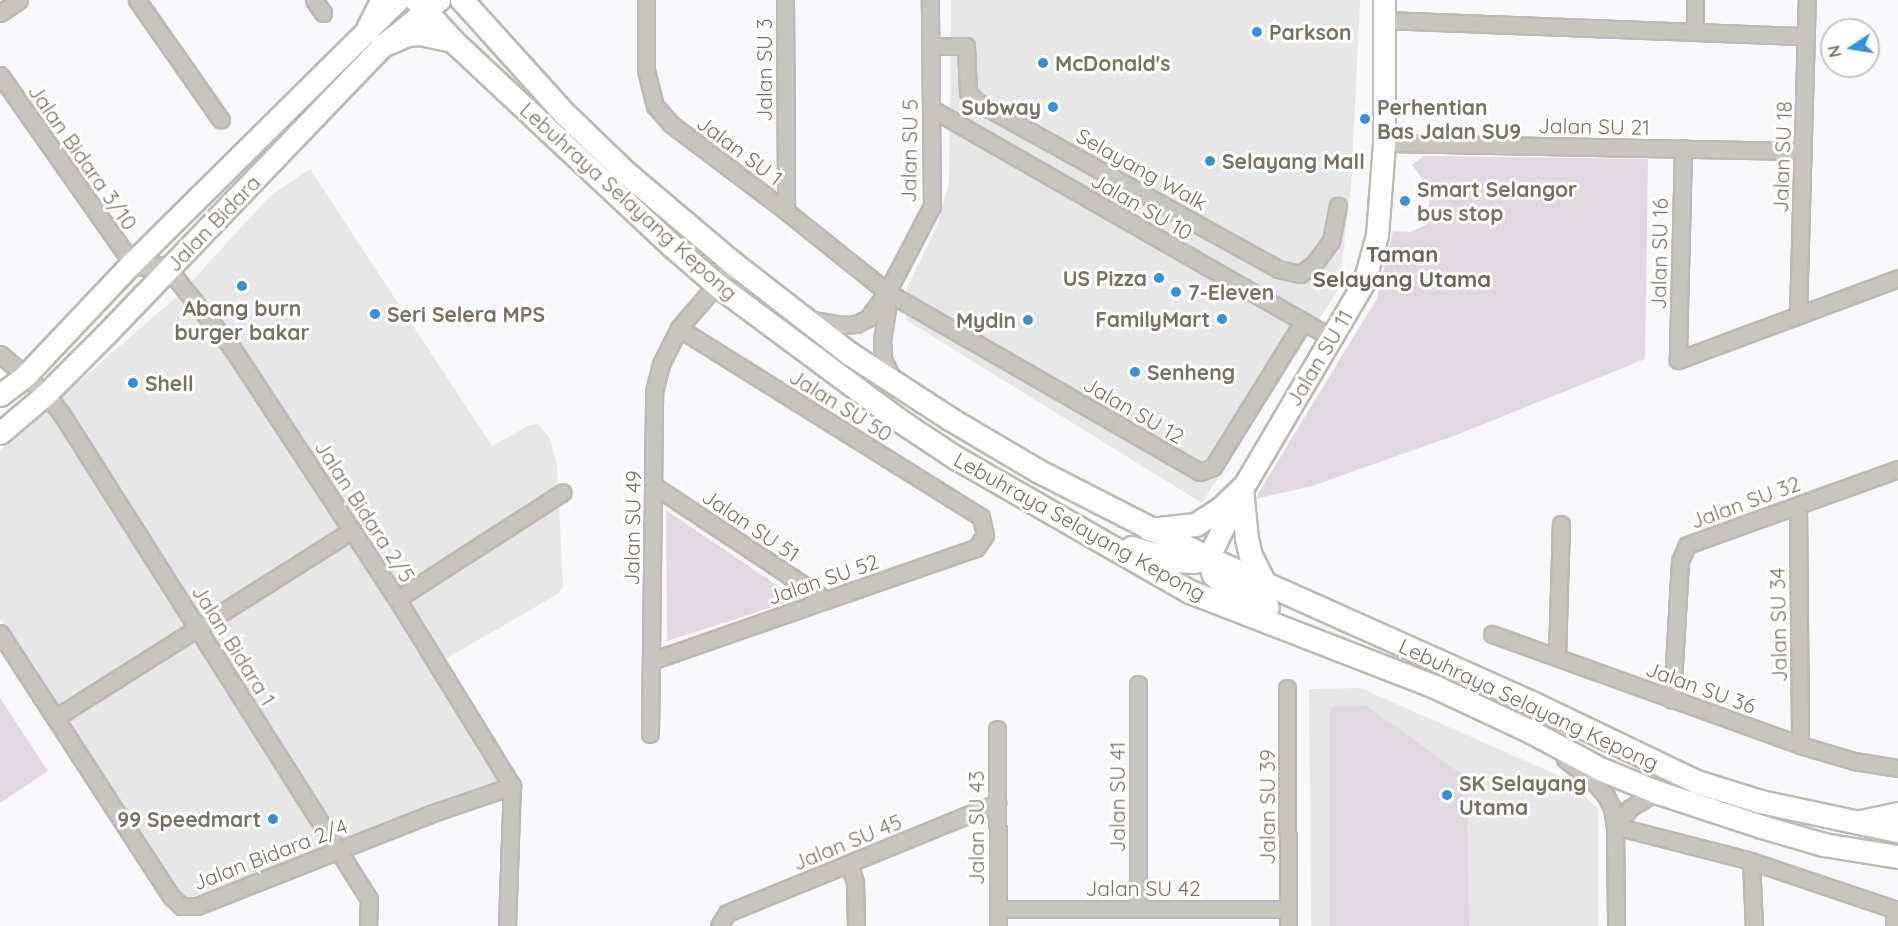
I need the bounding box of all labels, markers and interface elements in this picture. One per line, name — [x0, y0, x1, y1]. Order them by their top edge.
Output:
street label: Jalan SU 3 — [751, 18, 777, 122]
north arrow — [1820, 18, 1880, 78]
place label: Parkson — [1269, 19, 1351, 45]
marker: Parkson — [1250, 25, 1264, 39]
text: N — [1823, 44, 1845, 59]
place label: McDonald's — [1055, 50, 1170, 76]
marker: McDonald's — [1036, 56, 1050, 70]
street label: Jalan Bidara 3/10 — [23, 79, 143, 235]
place label: Subway — [961, 94, 1041, 120]
place label: Perhentian Bas Jalan SU9 — [1377, 94, 1521, 144]
street label: Lebuhraya Selayang Kepong — [515, 97, 743, 305]
street label: Jalan SU 5 — [895, 99, 923, 203]
marker: Subway — [1046, 100, 1060, 114]
street label: Jalan SU 18 — [1767, 101, 1797, 213]
street label: Jalan SU 1 — [692, 110, 788, 190]
marker: Perhentian Bas Jalan SU9 — [1358, 112, 1372, 126]
street label: Jalan SU 21 — [1538, 112, 1650, 140]
street label: Selayang Walk — [1072, 123, 1212, 215]
place label: Selayang Mall — [1222, 148, 1365, 174]
marker: Selayang Mall — [1203, 154, 1217, 168]
street label: Jalan SU 10 — [1087, 167, 1197, 245]
street label: Jalan Bidara — [161, 170, 265, 276]
place label: Smart Selangor bus stop — [1417, 176, 1577, 226]
marker: Smart Selangor bus stop — [1398, 194, 1412, 208]
street label: Jalan SU 16 — [1645, 198, 1673, 310]
district label: Taman Selayang Utama — [1313, 241, 1491, 292]
place label: US Pizza — [1063, 265, 1147, 291]
marker: US Pizza — [1152, 271, 1166, 285]
marker: Abang burn burger bakar — [235, 279, 249, 293]
place label: 7-Eleven — [1188, 279, 1274, 305]
marker: 7-Eleven — [1169, 285, 1183, 299]
place label: Abang burn burger bakar — [174, 295, 310, 345]
place label: Seri Selera MPS — [387, 301, 545, 327]
street label: Jalan SU 11 — [1280, 305, 1358, 411]
place label: FamilyMart — [1095, 306, 1210, 332]
marker: Seri Selera MPS — [368, 307, 382, 321]
place label: Mydin — [956, 307, 1016, 333]
marker: FamilyMart — [1215, 312, 1229, 326]
marker: Mydin — [1021, 313, 1035, 327]
place label: Senheng — [1147, 359, 1235, 385]
street label: Jalan SU 50 — [785, 363, 897, 447]
marker: Senheng — [1128, 365, 1142, 379]
place label: Shell — [145, 370, 194, 396]
street label: Jalan SU 12 — [1079, 371, 1189, 449]
marker: Shell — [126, 376, 140, 390]
street label: Jalan Bidara 2/5 — [310, 435, 420, 587]
street label: Lebuhraya Selayang Kepong — [950, 446, 1210, 606]
street label: Jalan SU 49 — [618, 470, 646, 586]
street label: Jalan SU 32 — [1687, 470, 1803, 534]
street label: Jalan SU 51 — [698, 483, 804, 567]
street label: Jalan SU 52 — [764, 548, 882, 610]
street label: Jalan SU 34 — [1764, 567, 1792, 683]
street label: Jalan Bidara 1 — [187, 580, 281, 710]
street label: Lebuhraya Selayang Kepong — [1395, 633, 1663, 775]
street label: Jalan SU 36 — [1643, 655, 1759, 719]
street label: Jalan SU 41 — [1104, 741, 1130, 853]
street label: Jalan SU 39 — [1254, 749, 1280, 865]
place label: SK Selayang Utama — [1459, 770, 1586, 820]
street label: Jalan SU 43 — [963, 771, 989, 885]
marker: SK Selayang Utama — [1440, 788, 1454, 802]
place label: 99 Speedmart — [117, 806, 261, 832]
street label: Jalan SU 45 — [789, 809, 905, 875]
marker: 99 Speedmart — [266, 812, 280, 826]
street label: Jalan Bidara 2/4 — [189, 813, 351, 895]
street label: Jalan SU 42 — [1085, 875, 1201, 901]

